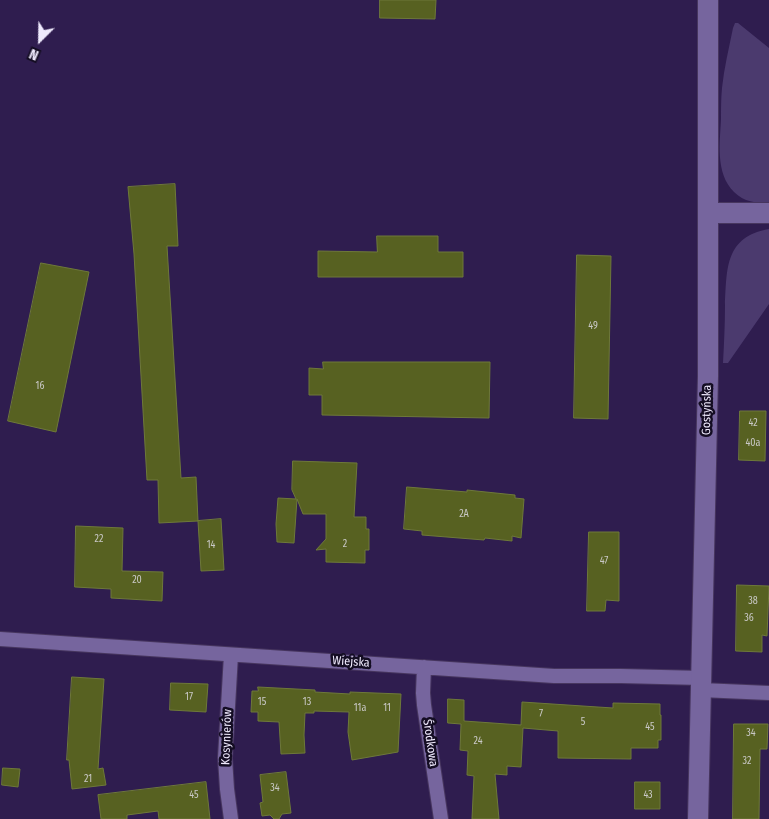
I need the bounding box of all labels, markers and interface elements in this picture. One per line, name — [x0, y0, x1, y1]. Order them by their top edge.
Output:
north arrow — [15, 15, 65, 65]
text: N — [27, 45, 41, 64]
house number: 49 — [588, 320, 598, 332]
house number: 16 — [36, 380, 44, 392]
street label: Gostyńska — [699, 385, 715, 435]
house number: 42 — [748, 417, 758, 429]
house number: 40a — [746, 437, 760, 449]
house number: 2A — [459, 508, 469, 520]
house number: 22 — [95, 533, 103, 545]
house number: 2 — [343, 538, 347, 550]
house number: 14 — [207, 539, 215, 551]
house number: 47 — [600, 555, 608, 567]
house number: 20 — [132, 574, 142, 586]
house number: 38 — [748, 595, 758, 607]
house number: 36 — [744, 612, 754, 624]
street label: Wiejska — [332, 654, 370, 670]
house number: 17 — [185, 691, 193, 703]
house number: 15 — [258, 696, 266, 708]
house number: 13 — [303, 696, 311, 708]
house number: 11a — [354, 702, 366, 714]
house number: 11 — [383, 702, 391, 714]
house number: 7 — [539, 708, 543, 720]
street label: Kosynierów — [219, 709, 235, 765]
house number: 5 — [581, 716, 585, 728]
street label: Środkowa — [420, 718, 440, 768]
house number: 45 — [645, 721, 655, 733]
house number: 34 — [746, 727, 756, 739]
house number: 24 — [473, 735, 483, 747]
house number: 32 — [743, 755, 751, 767]
house number: 21 — [84, 773, 92, 785]
house number: 34 — [270, 782, 280, 794]
house number: 45 — [189, 789, 199, 801]
house number: 43 — [643, 789, 653, 801]

